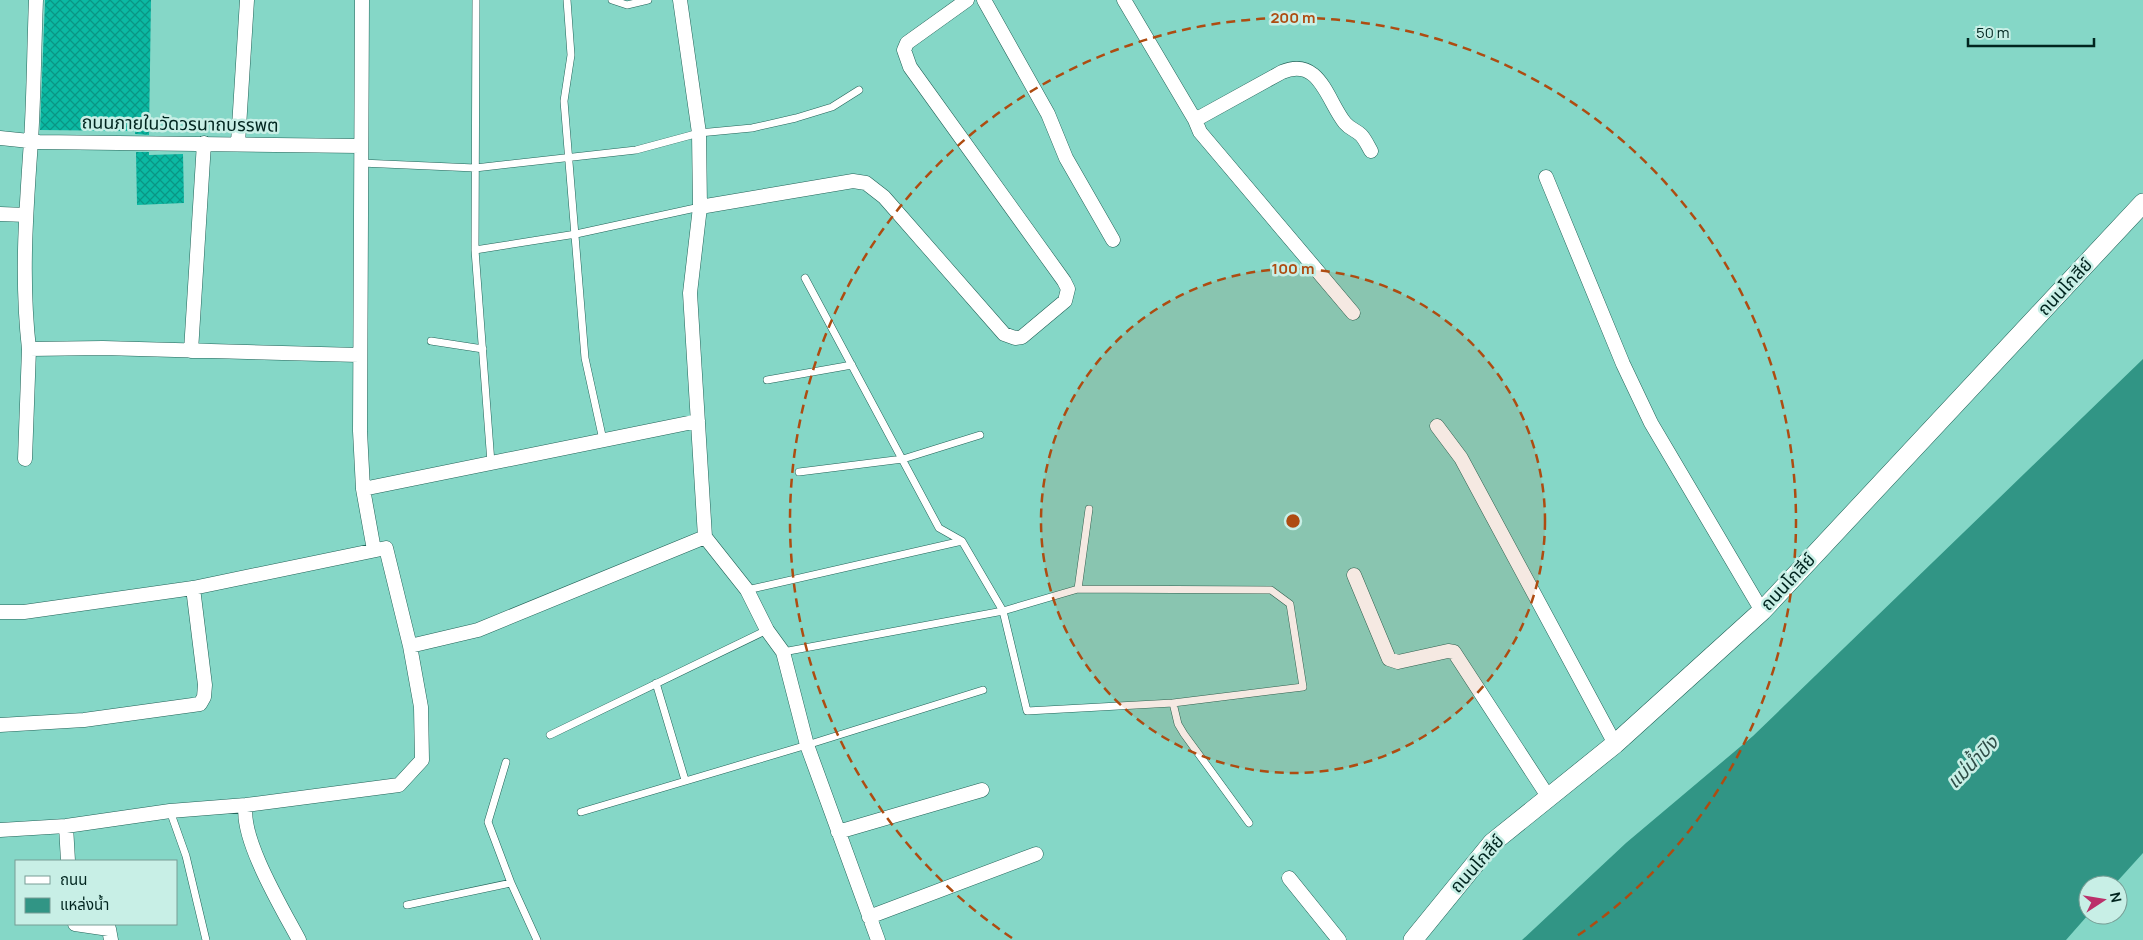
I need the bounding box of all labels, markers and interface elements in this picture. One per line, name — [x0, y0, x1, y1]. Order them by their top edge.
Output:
text: 200 m — [1270, 7, 1316, 28]
scale bar — [1968, 15, 2094, 47]
text: 50 m — [1976, 22, 2010, 43]
street label: ถนนภายในวัดวรนาถบรรพต — [81, 109, 279, 137]
street label: ถนนโกสีย์ — [2032, 252, 2097, 320]
text: 100 m — [1272, 258, 1314, 279]
centre of rings — [1284, 512, 1302, 530]
street label: ถนนโกสีย์ — [1755, 547, 1820, 615]
water label: แม่น้ำปิง — [1941, 730, 2004, 794]
street label: ถนนโกสีย์ — [1444, 829, 1509, 897]
legend — [15, 860, 178, 925]
text: ถนน — [60, 869, 87, 890]
north arrow — [2078, 875, 2128, 925]
text: N — [2106, 890, 2127, 904]
text: แหล่งน้ำ — [60, 894, 109, 915]

